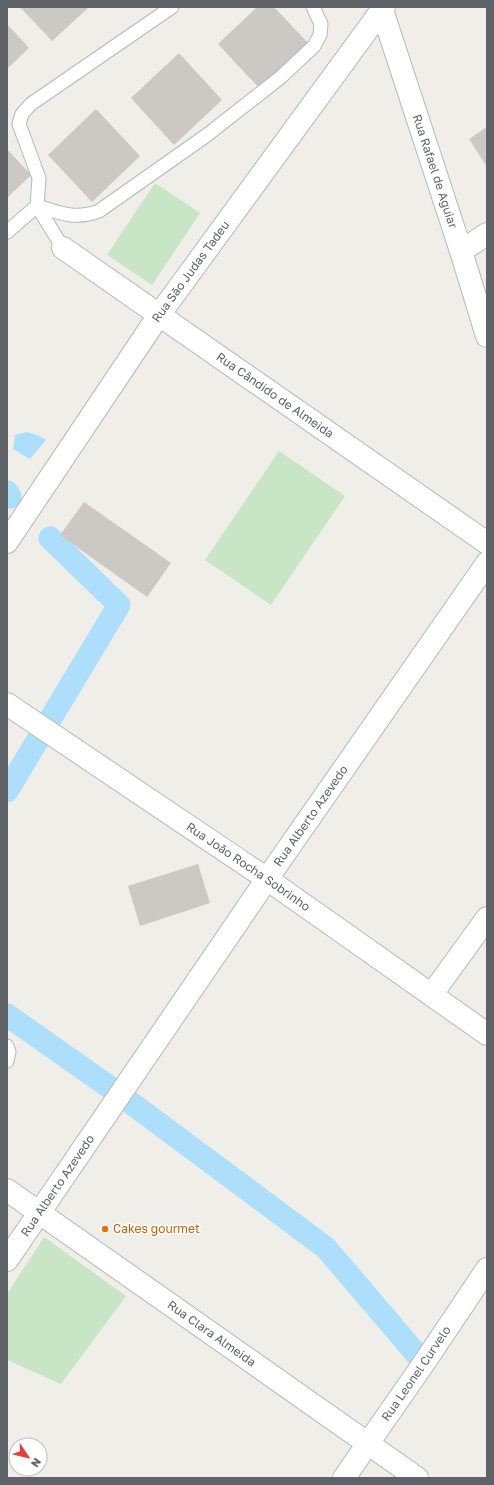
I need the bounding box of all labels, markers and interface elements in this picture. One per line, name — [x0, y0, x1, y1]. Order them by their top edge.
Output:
street label: Rua Rafael de Aguiar — [410, 112, 461, 231]
street label: Rua São Judas Tadeu — [148, 218, 232, 325]
street label: Rua Cândido de Almeida — [214, 349, 337, 441]
street label: Rua Alberto Azevedo — [270, 762, 351, 869]
street label: Rua João Rocha Sobrinho — [184, 819, 313, 914]
street label: Rua Alberto Azevedo — [17, 1132, 97, 1239]
place label: Cakes gourmet — [113, 1221, 200, 1236]
marker: Cakes gourmet — [100, 1224, 110, 1234]
street label: Rua Clara Almeida — [165, 1297, 259, 1370]
street label: Rua Leonel Curvelo — [378, 1323, 454, 1424]
north arrow — [8, 1437, 48, 1477]
text: N — [29, 1456, 44, 1470]

